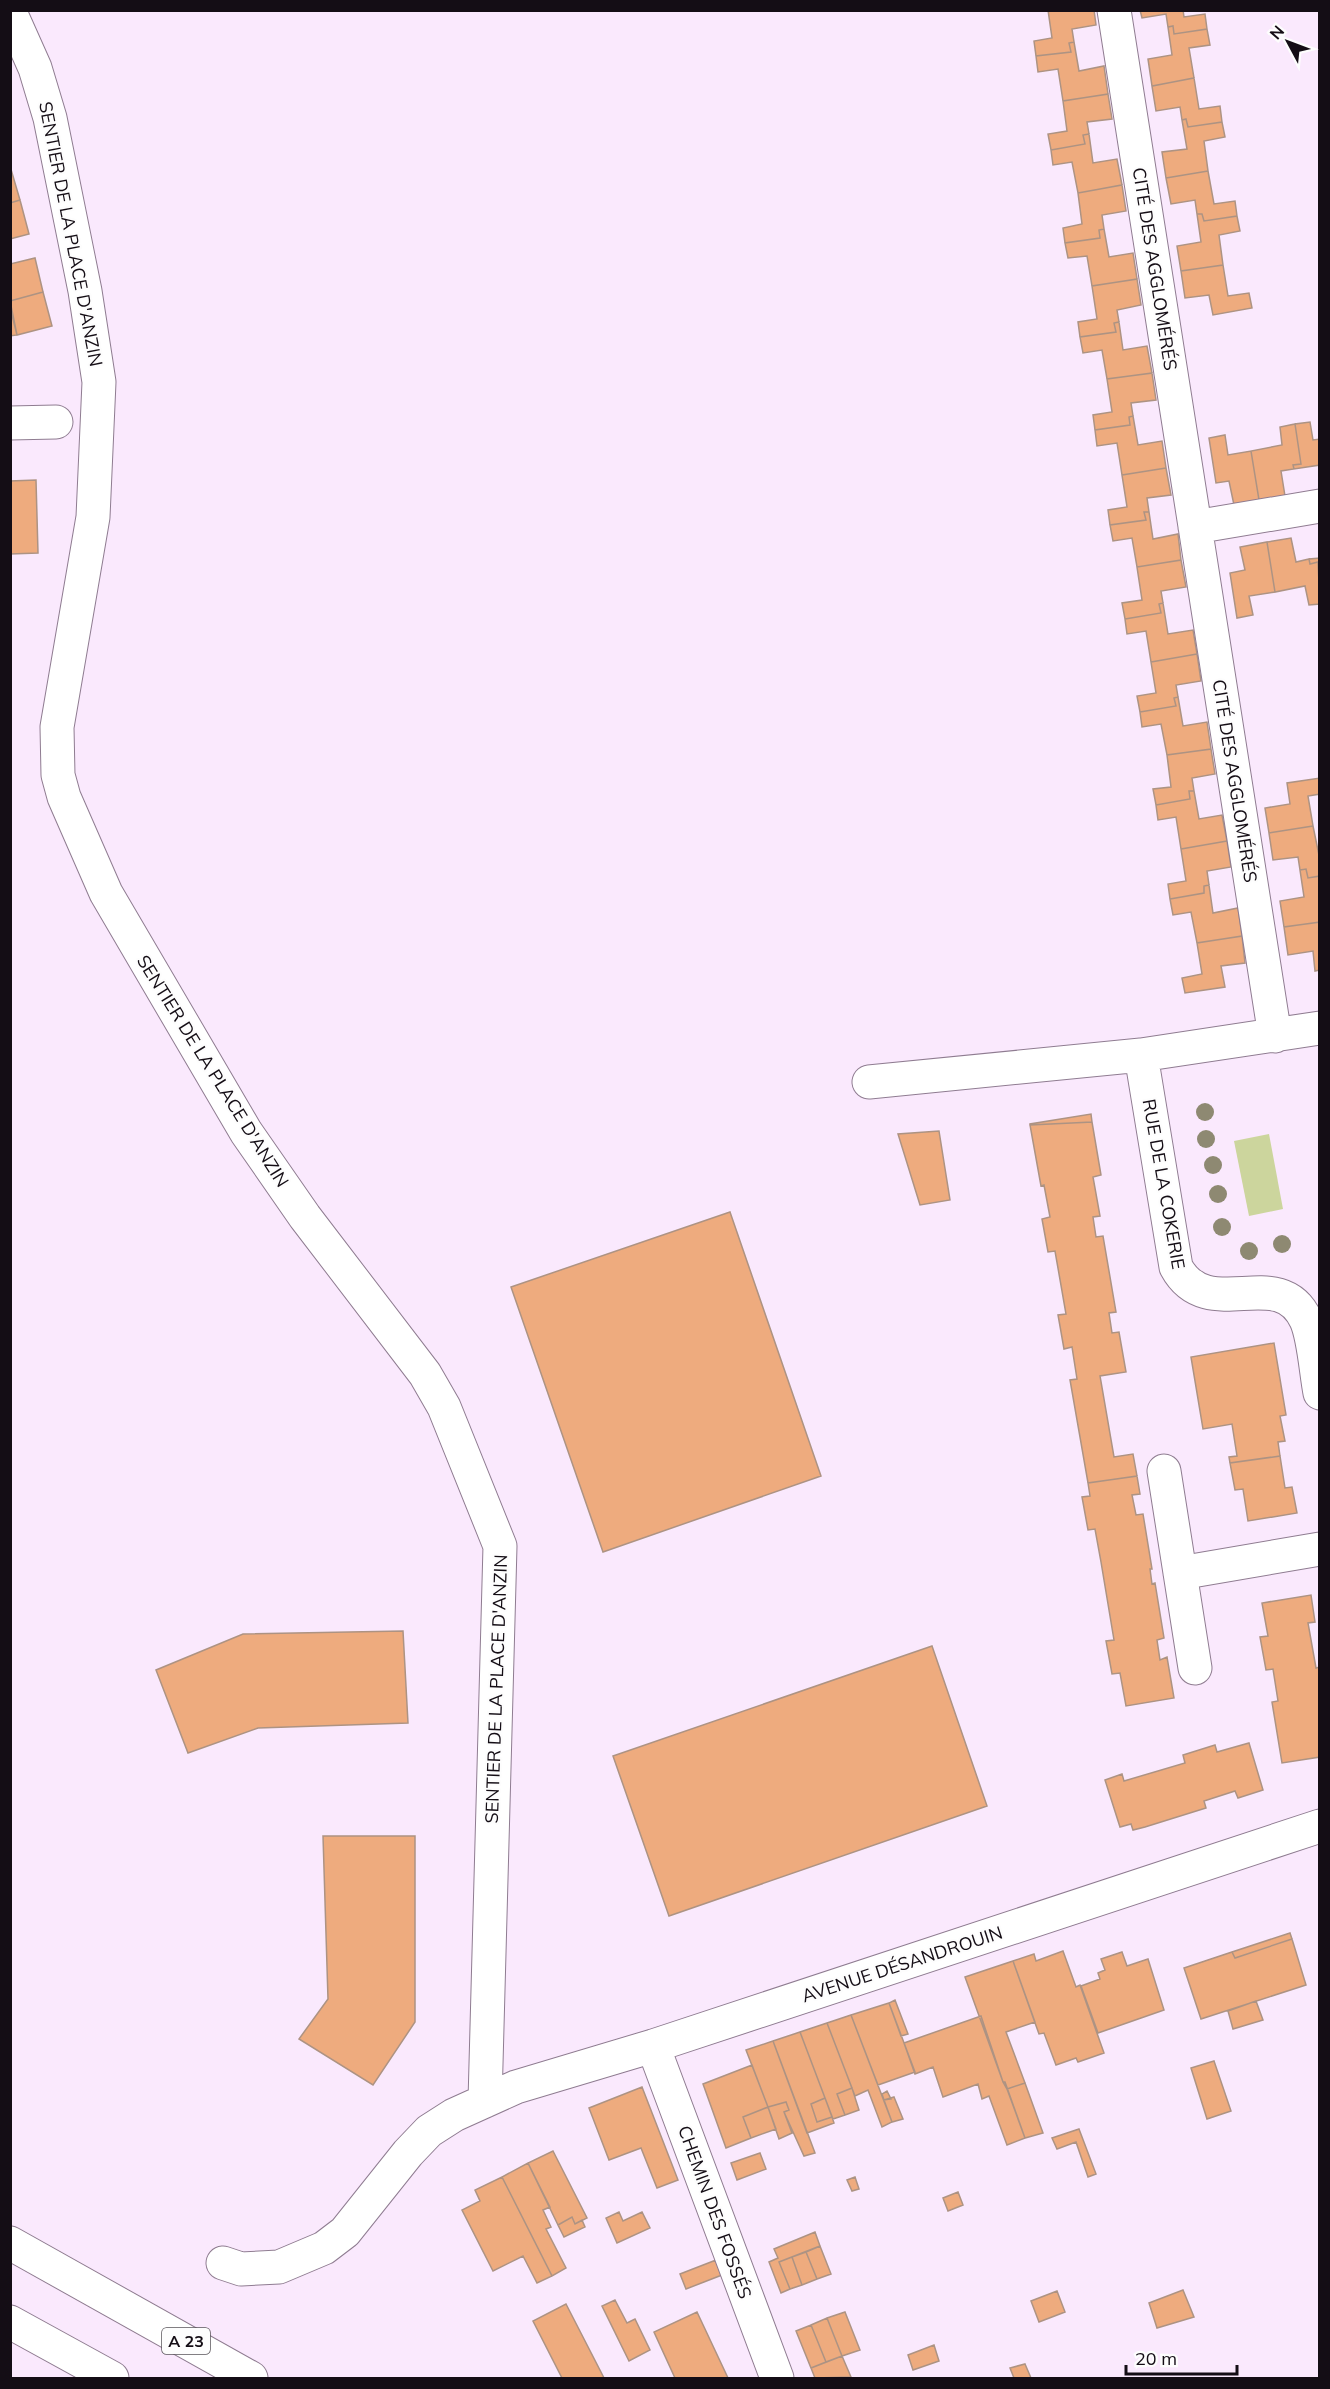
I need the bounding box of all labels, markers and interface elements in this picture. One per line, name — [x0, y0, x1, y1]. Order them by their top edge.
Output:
north arrow — [1258, 12, 1318, 72]
text: N — [1265, 21, 1288, 43]
street label: SENTIER DE LA PLACE D'ANZIN — [34, 100, 108, 368]
street label: CITÉ DES AGGLOMÉRÉS — [1128, 166, 1182, 372]
street label: CITÉ DES AGGLOMÉRÉS — [1208, 678, 1262, 884]
street label: SENTIER DE LA PLACE D'ANZIN — [132, 951, 294, 1191]
street label: RUE DE LA COKERIE — [1138, 1097, 1190, 1271]
street label: SENTIER DE LA PLACE D'ANZIN — [480, 1554, 512, 1824]
street label: AVENUE DÉSANDROUIN — [799, 1921, 1005, 2007]
street label: CHEMIN DES FOSSÉS — [673, 2122, 757, 2302]
road number: A 23 — [162, 2328, 210, 2354]
scale bar — [1126, 2338, 1237, 2376]
text: 20 m — [1135, 2347, 1177, 2370]

